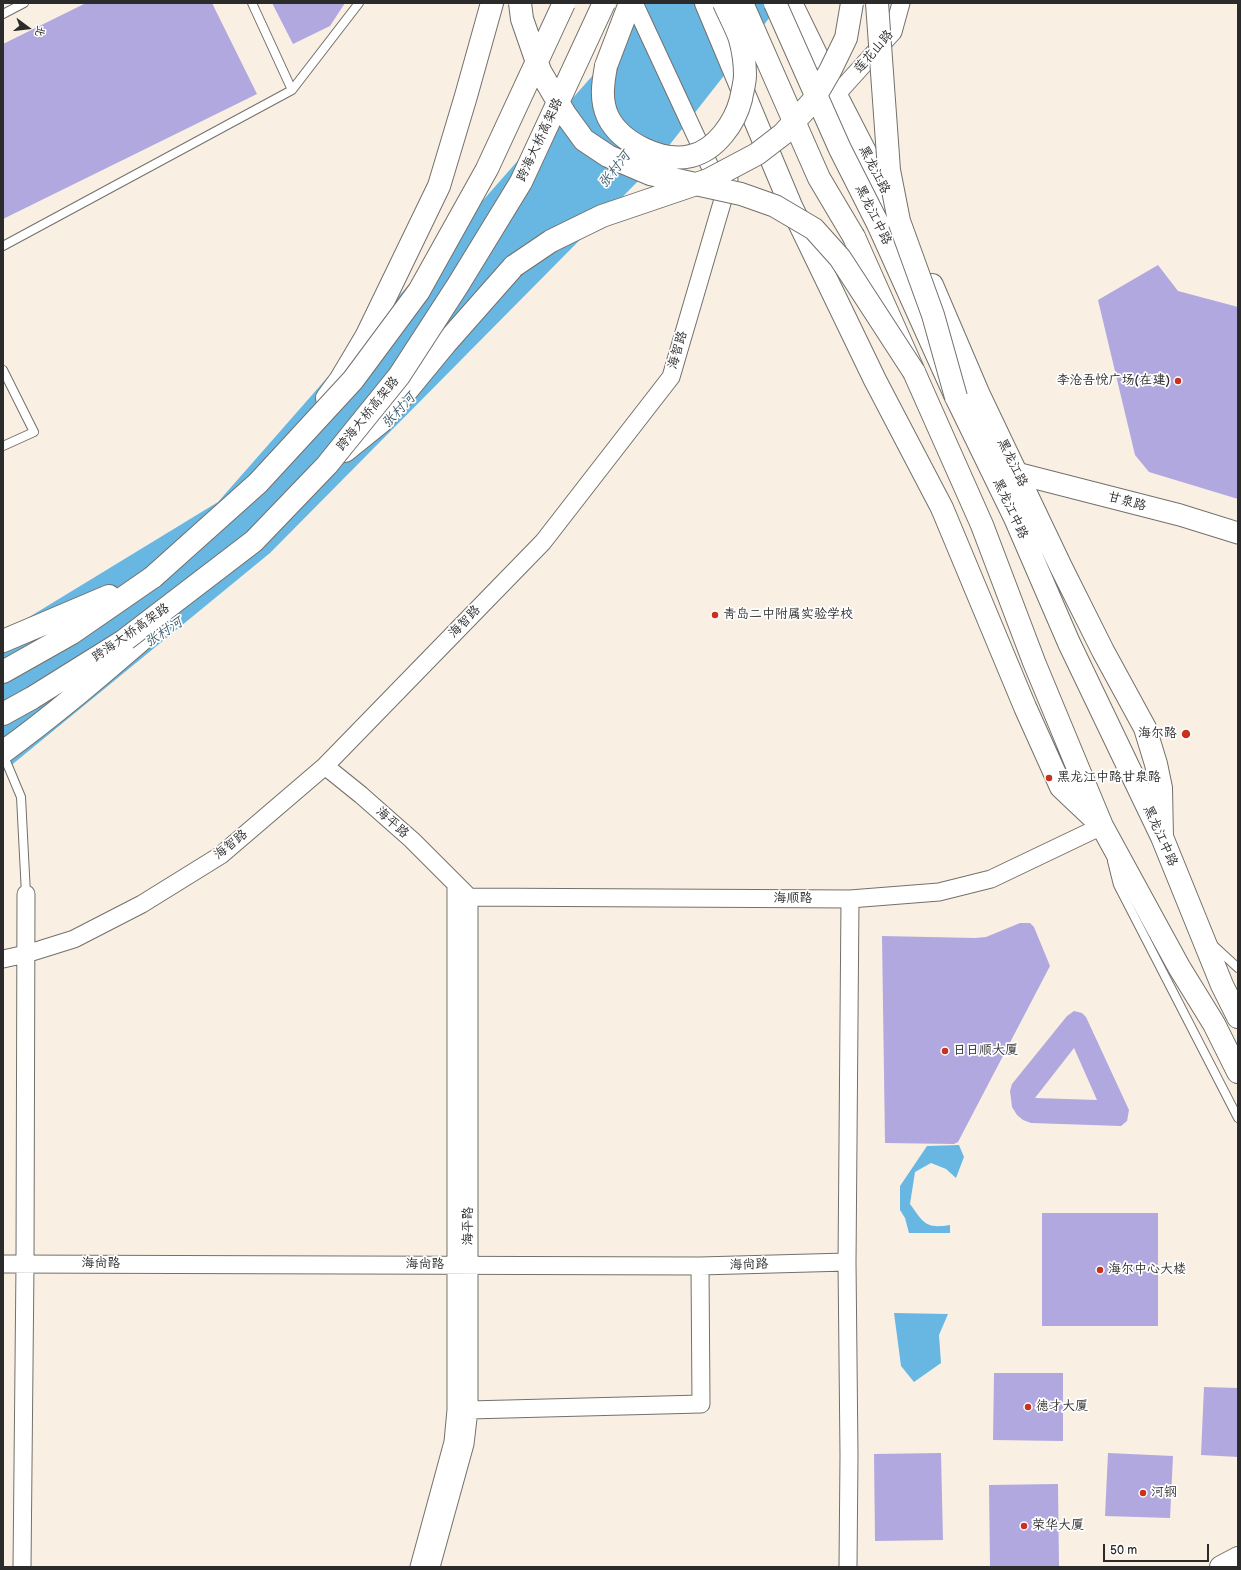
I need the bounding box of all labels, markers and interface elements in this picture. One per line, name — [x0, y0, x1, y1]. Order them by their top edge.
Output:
north arrow — [8, 8, 48, 48]
text: 北 — [32, 24, 48, 38]
street label: 莲花山路 — [851, 27, 897, 77]
street label: 跨海大桥高架路 — [514, 95, 566, 185]
street label: 黑龙江路 — [855, 143, 893, 197]
water label: 张村河 — [595, 148, 635, 192]
street label: 黑龙江中路 — [852, 182, 894, 248]
street label: 海智路 — [665, 329, 691, 371]
place label: 李沧吾悦广场(在建) — [1056, 373, 1170, 389]
street label: 跨海大桥高架路 — [333, 374, 403, 454]
marker: 李沧吾悦广场(在建) — [1173, 376, 1183, 386]
water label: 张村河 — [379, 390, 419, 432]
street label: 黑龙江路 — [994, 436, 1030, 490]
street label: 黑龙江中路 — [989, 476, 1031, 542]
street label: 甘泉路 — [1106, 489, 1148, 515]
street label: 跨海大桥高架路 — [89, 601, 173, 665]
street label: 海智路 — [446, 603, 484, 641]
place label: 青岛二中附属实验学校 — [723, 607, 853, 623]
marker: 青岛二中附属实验学校 — [710, 610, 720, 620]
water label: 张村河 — [142, 615, 186, 651]
place label: 海尔路 — [1138, 726, 1177, 742]
marker: 海尔路 — [1180, 728, 1192, 740]
place label: 黑龙江中路甘泉路 — [1057, 770, 1161, 786]
marker: 黑龙江中路甘泉路 — [1044, 773, 1054, 783]
street label: 黑龙江中路 — [1140, 803, 1180, 869]
street label: 海平路 — [372, 804, 412, 842]
street label: 海智路 — [211, 827, 251, 863]
street label: 海顺路 — [774, 891, 812, 907]
place label: 日日顺大厦 — [953, 1043, 1018, 1059]
marker: 日日顺大厦 — [940, 1046, 950, 1056]
street label: 海平路 — [461, 1207, 477, 1245]
street label: 海尚路 — [82, 1256, 120, 1272]
street label: 海尚路 — [406, 1257, 444, 1273]
street label: 海尚路 — [729, 1257, 769, 1273]
place label: 海尔中心大楼 — [1108, 1262, 1186, 1278]
marker: 海尔中心大楼 — [1095, 1265, 1105, 1275]
place label: 德才大厦 — [1036, 1399, 1088, 1415]
marker: 德才大厦 — [1023, 1402, 1033, 1412]
place label: 河钢 — [1151, 1485, 1177, 1501]
marker: 河钢 — [1138, 1488, 1148, 1498]
place label: 荣华大厦 — [1032, 1518, 1084, 1534]
marker: 荣华大厦 — [1019, 1521, 1029, 1531]
scale bar — [1105, 1536, 1211, 1562]
text: 50 m — [1110, 1543, 1137, 1558]

